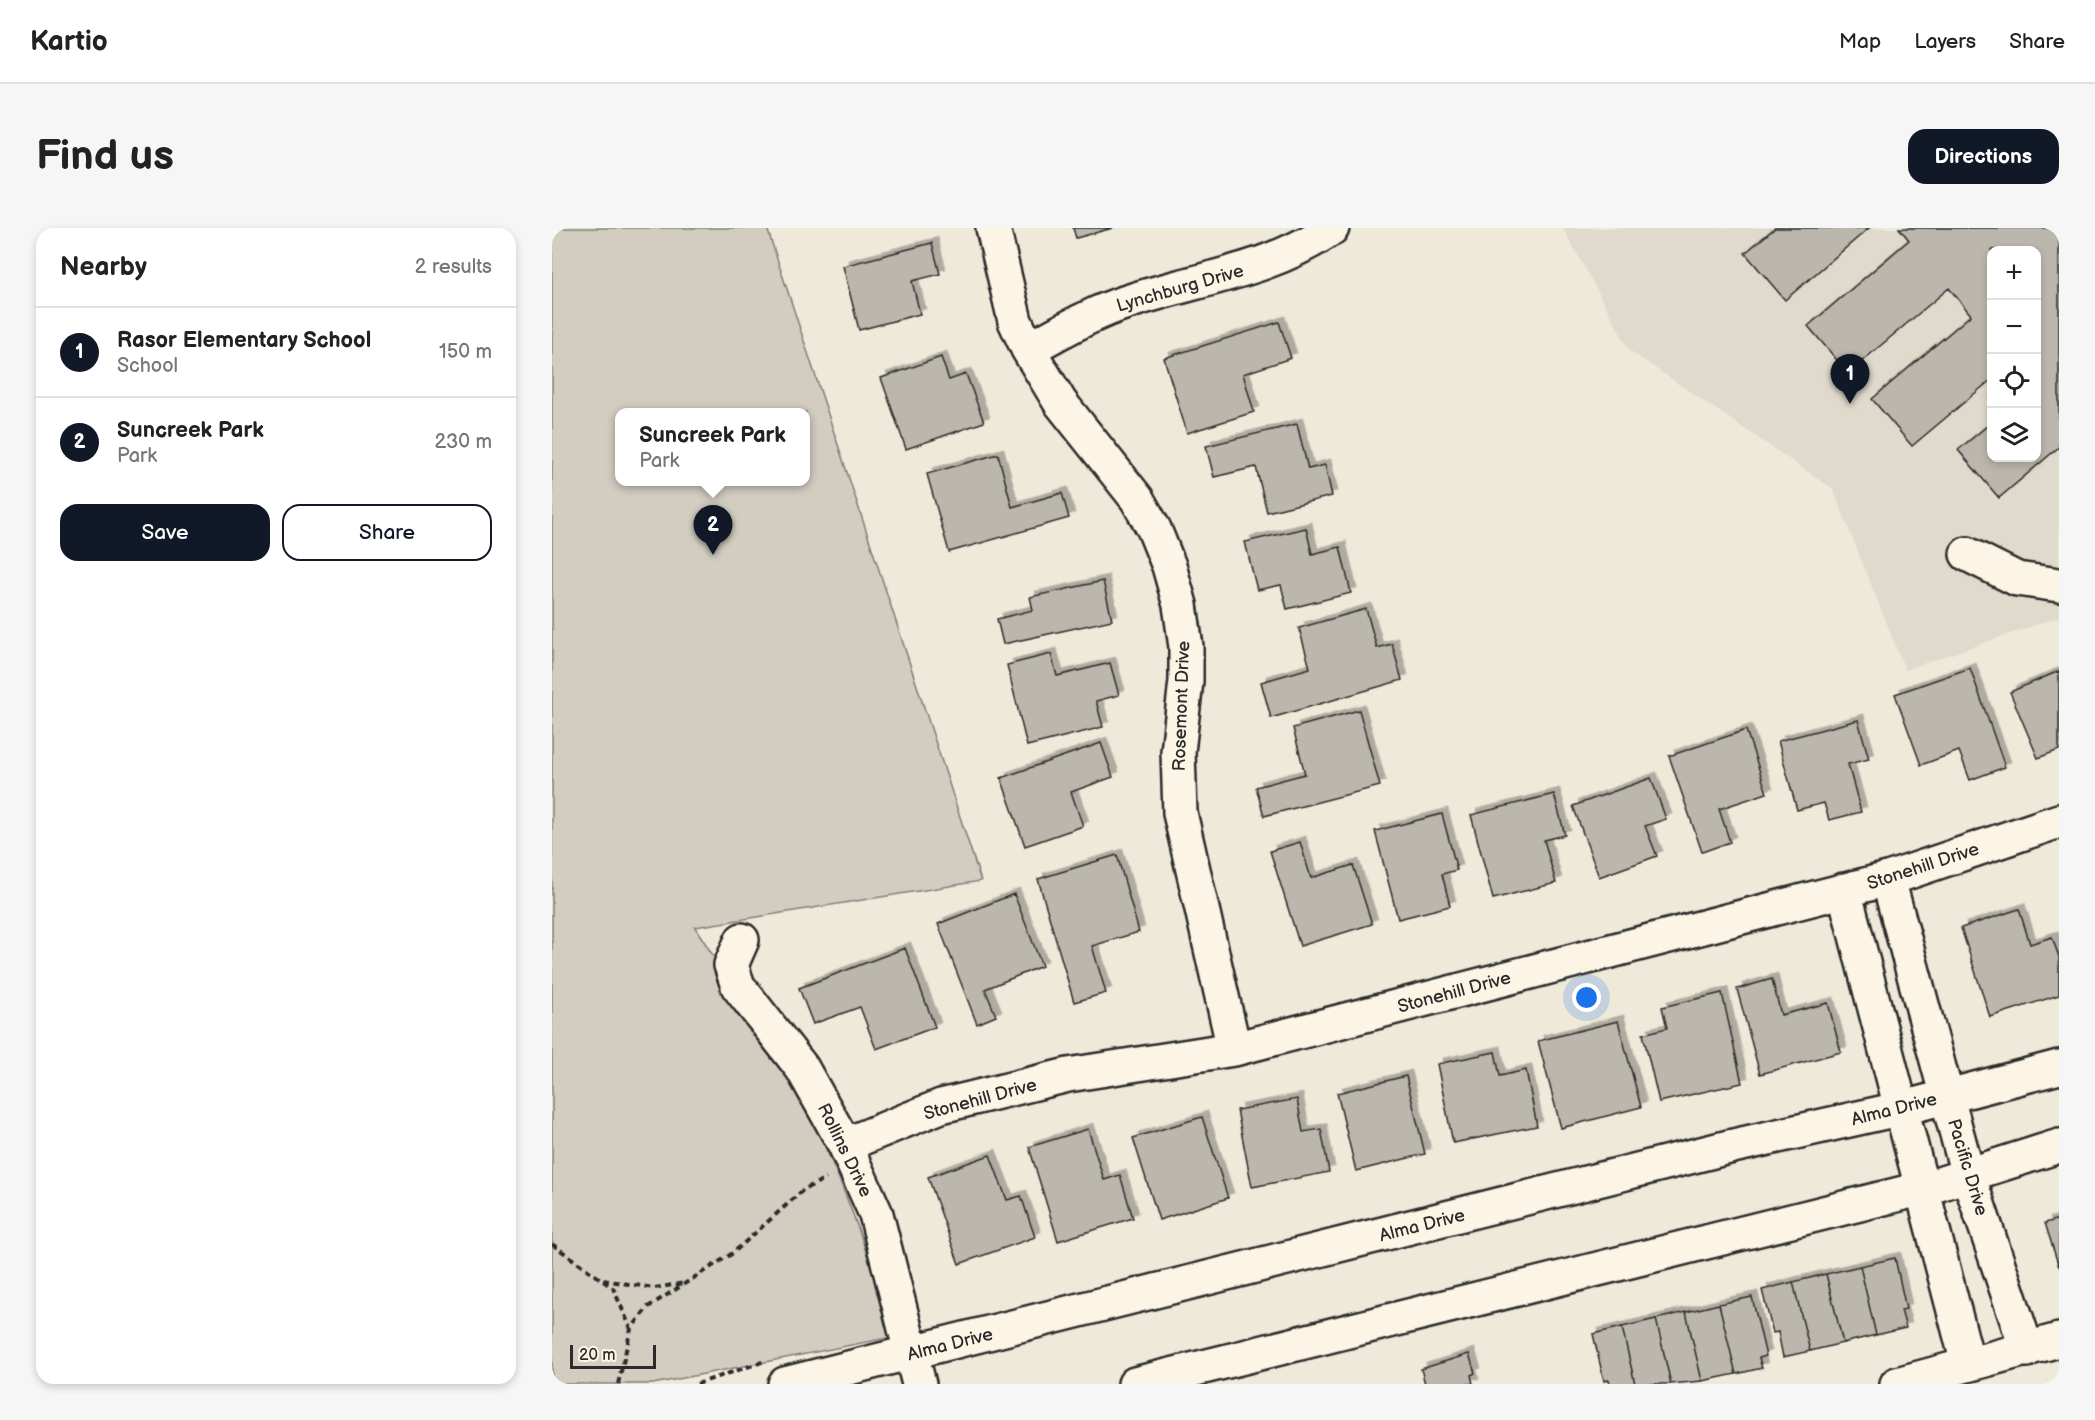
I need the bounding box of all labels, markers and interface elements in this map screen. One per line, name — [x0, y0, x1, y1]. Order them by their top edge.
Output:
text: Kartio — [30, 25, 108, 58]
text: Map — [1839, 29, 1881, 54]
text: Layers — [1914, 29, 1976, 54]
text: Share — [2009, 29, 2065, 54]
button: Directions — [1908, 129, 2059, 184]
text: Find us — [36, 131, 174, 182]
map controls — [1987, 246, 2041, 462]
button: + — [1987, 246, 2041, 300]
text: Nearby — [60, 252, 147, 283]
text: 2 results — [415, 255, 492, 279]
street label: Lynchburg Drive — [1114, 260, 1246, 317]
button: − — [1987, 300, 2041, 354]
text: Rasor Elementary School — [117, 327, 371, 354]
text: 1 — [75, 340, 84, 364]
text: 150 m — [439, 340, 492, 364]
text: School — [117, 354, 178, 378]
pin: 1 — [1830, 354, 1870, 404]
button: locate — [1987, 354, 2041, 408]
popup — [615, 408, 810, 486]
button: layers — [1987, 408, 2041, 462]
text: Suncreek Park — [117, 417, 264, 444]
text: Suncreek Park — [639, 422, 786, 449]
text: 2 — [74, 430, 85, 454]
text: 230 m — [435, 430, 492, 454]
text: Park — [117, 444, 157, 468]
text: Park — [639, 449, 679, 473]
button: Save — [60, 504, 270, 561]
button: Share — [282, 504, 492, 561]
pin: 2 — [694, 506, 732, 555]
street label: Rosemont Drive — [1169, 640, 1194, 772]
street label: Stonehill Drive — [1865, 838, 1982, 894]
street label: Stonehill Drive — [1395, 967, 1513, 1018]
your location — [1572, 983, 1601, 1012]
street label: Stonehill Drive — [921, 1074, 1039, 1125]
street label: Alma Drive — [1849, 1089, 1939, 1130]
street label: Rollins Drive — [813, 1100, 876, 1201]
street label: Pacific Drive — [1943, 1116, 1992, 1218]
street label: Alma Drive — [1377, 1205, 1467, 1246]
street label: Alma Drive — [905, 1324, 995, 1365]
scale bar — [570, 1342, 656, 1370]
text: 20 m — [579, 1346, 615, 1365]

